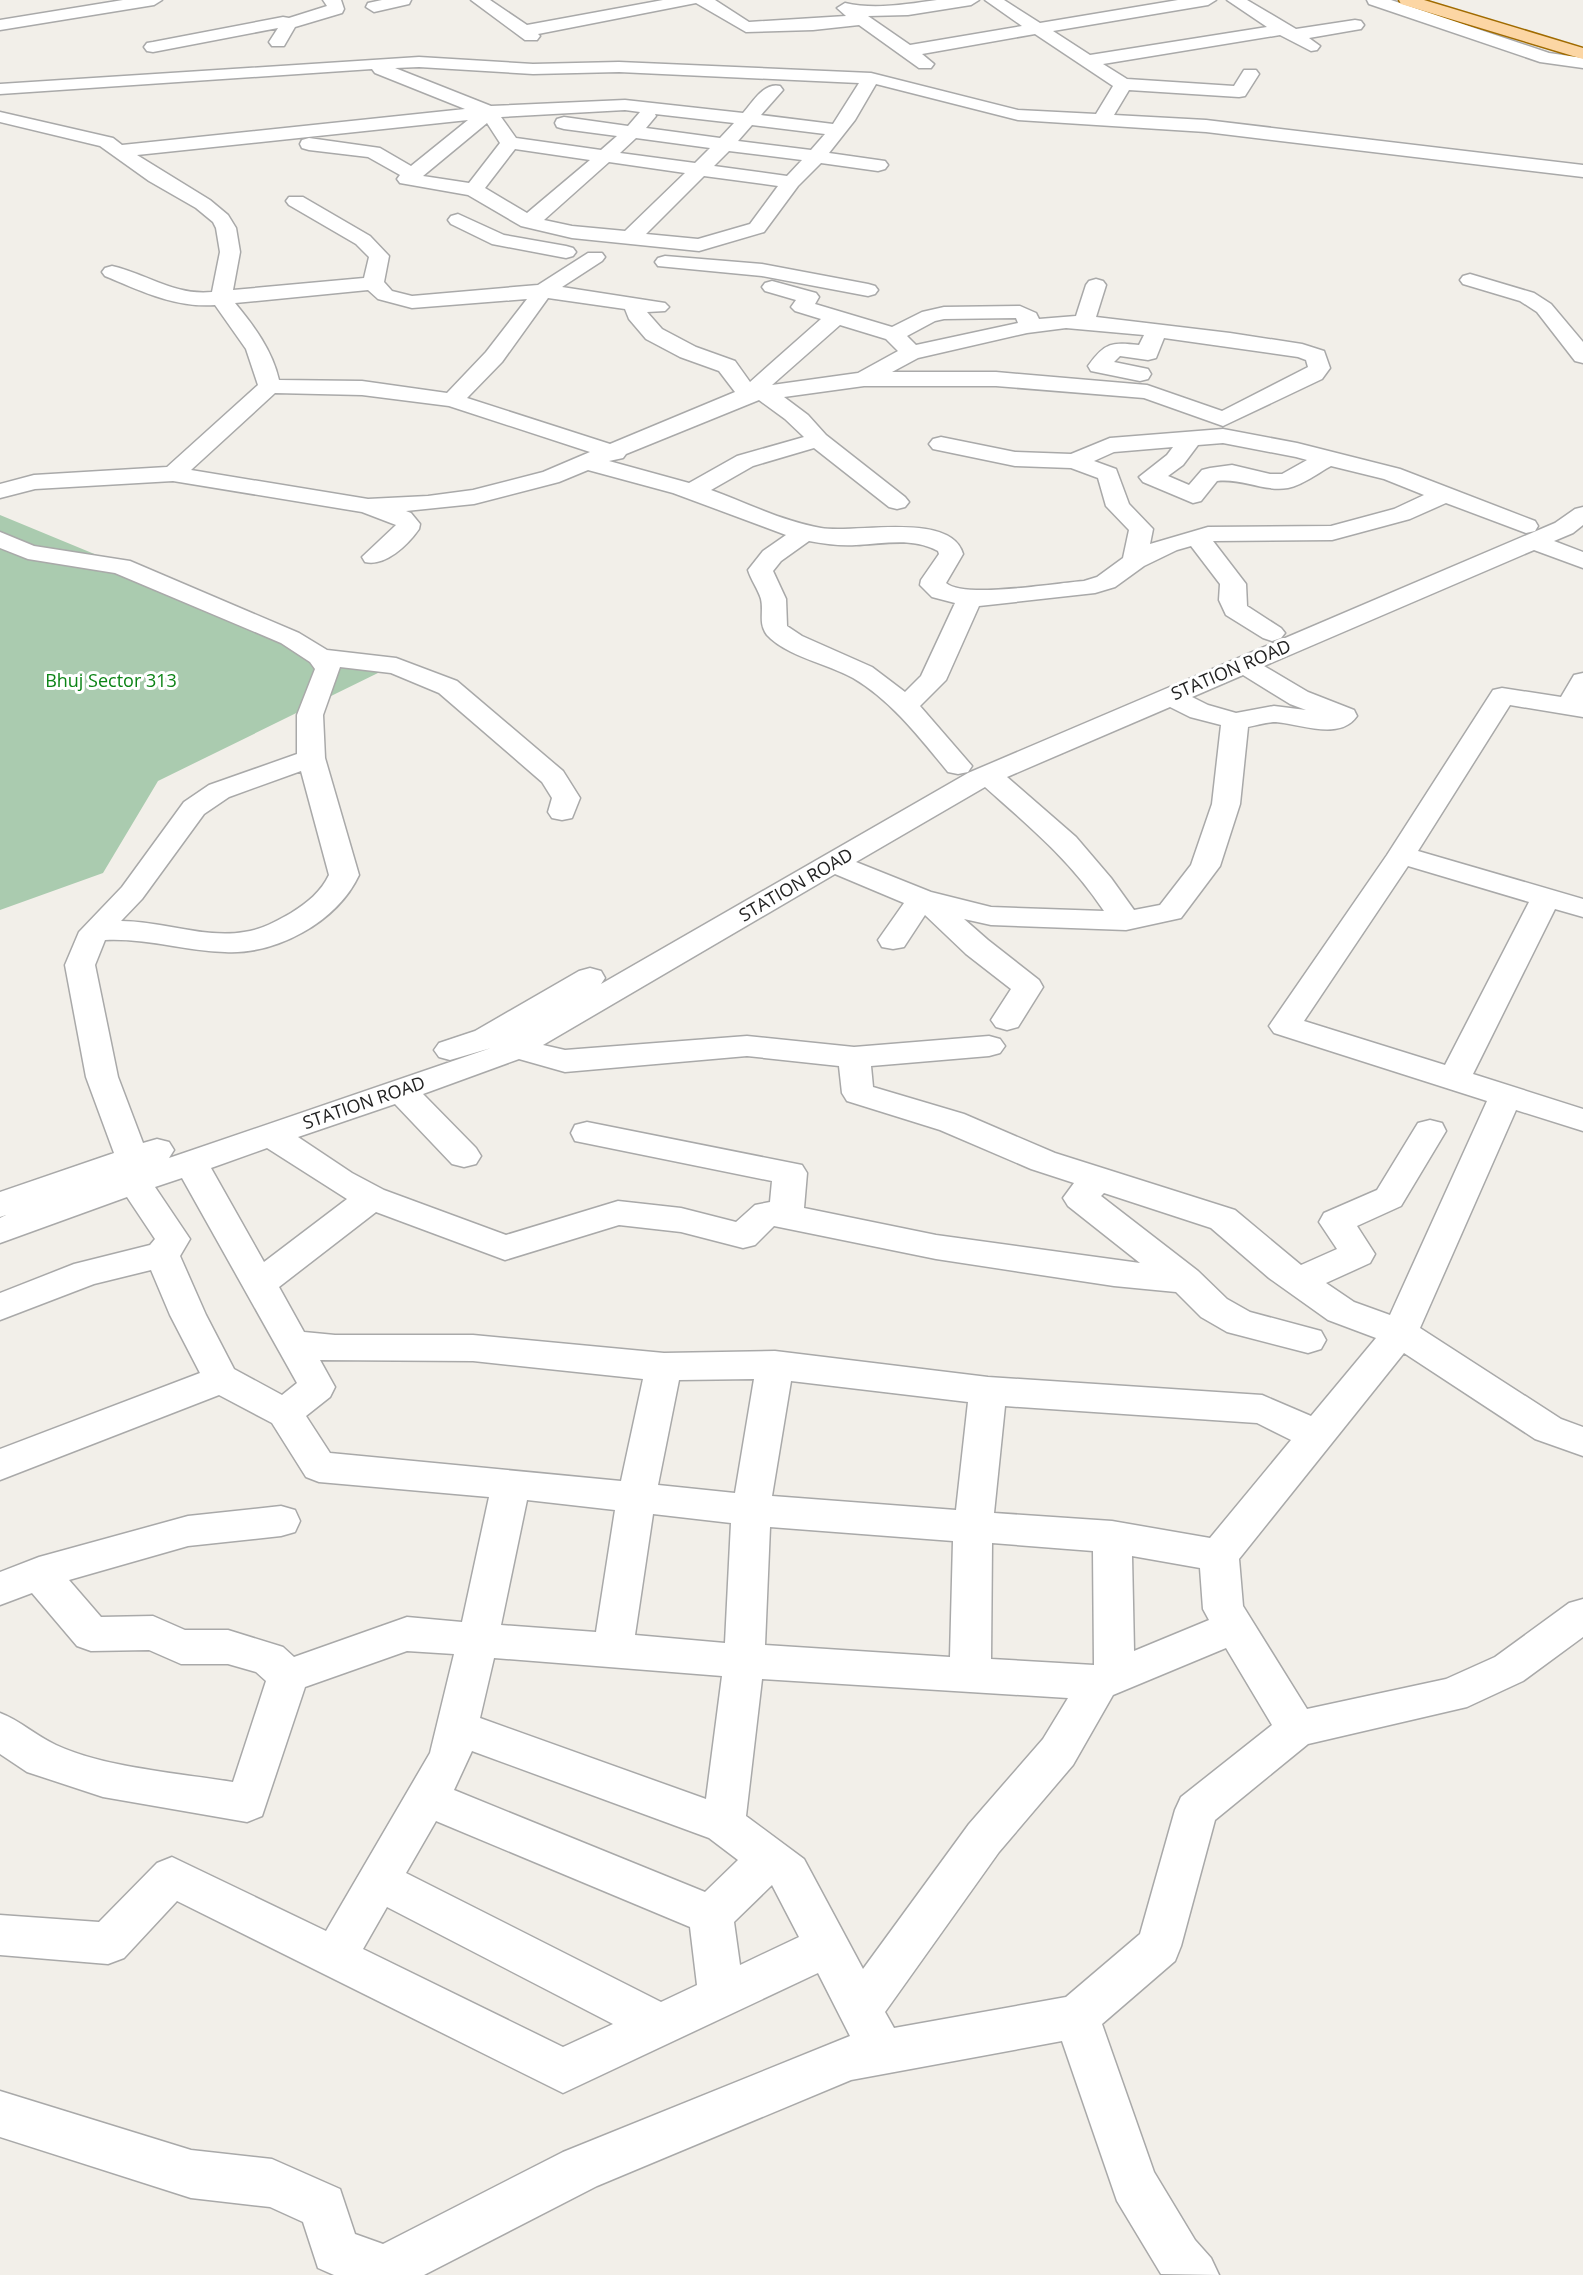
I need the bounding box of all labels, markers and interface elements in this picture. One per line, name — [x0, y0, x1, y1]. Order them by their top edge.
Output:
street label: STATION ROAD — [1167, 633, 1294, 705]
park label: Bhuj Sector 313 — [45, 668, 177, 692]
street label: STATION ROAD — [734, 842, 857, 926]
street label: STATION ROAD — [299, 1070, 428, 1134]

